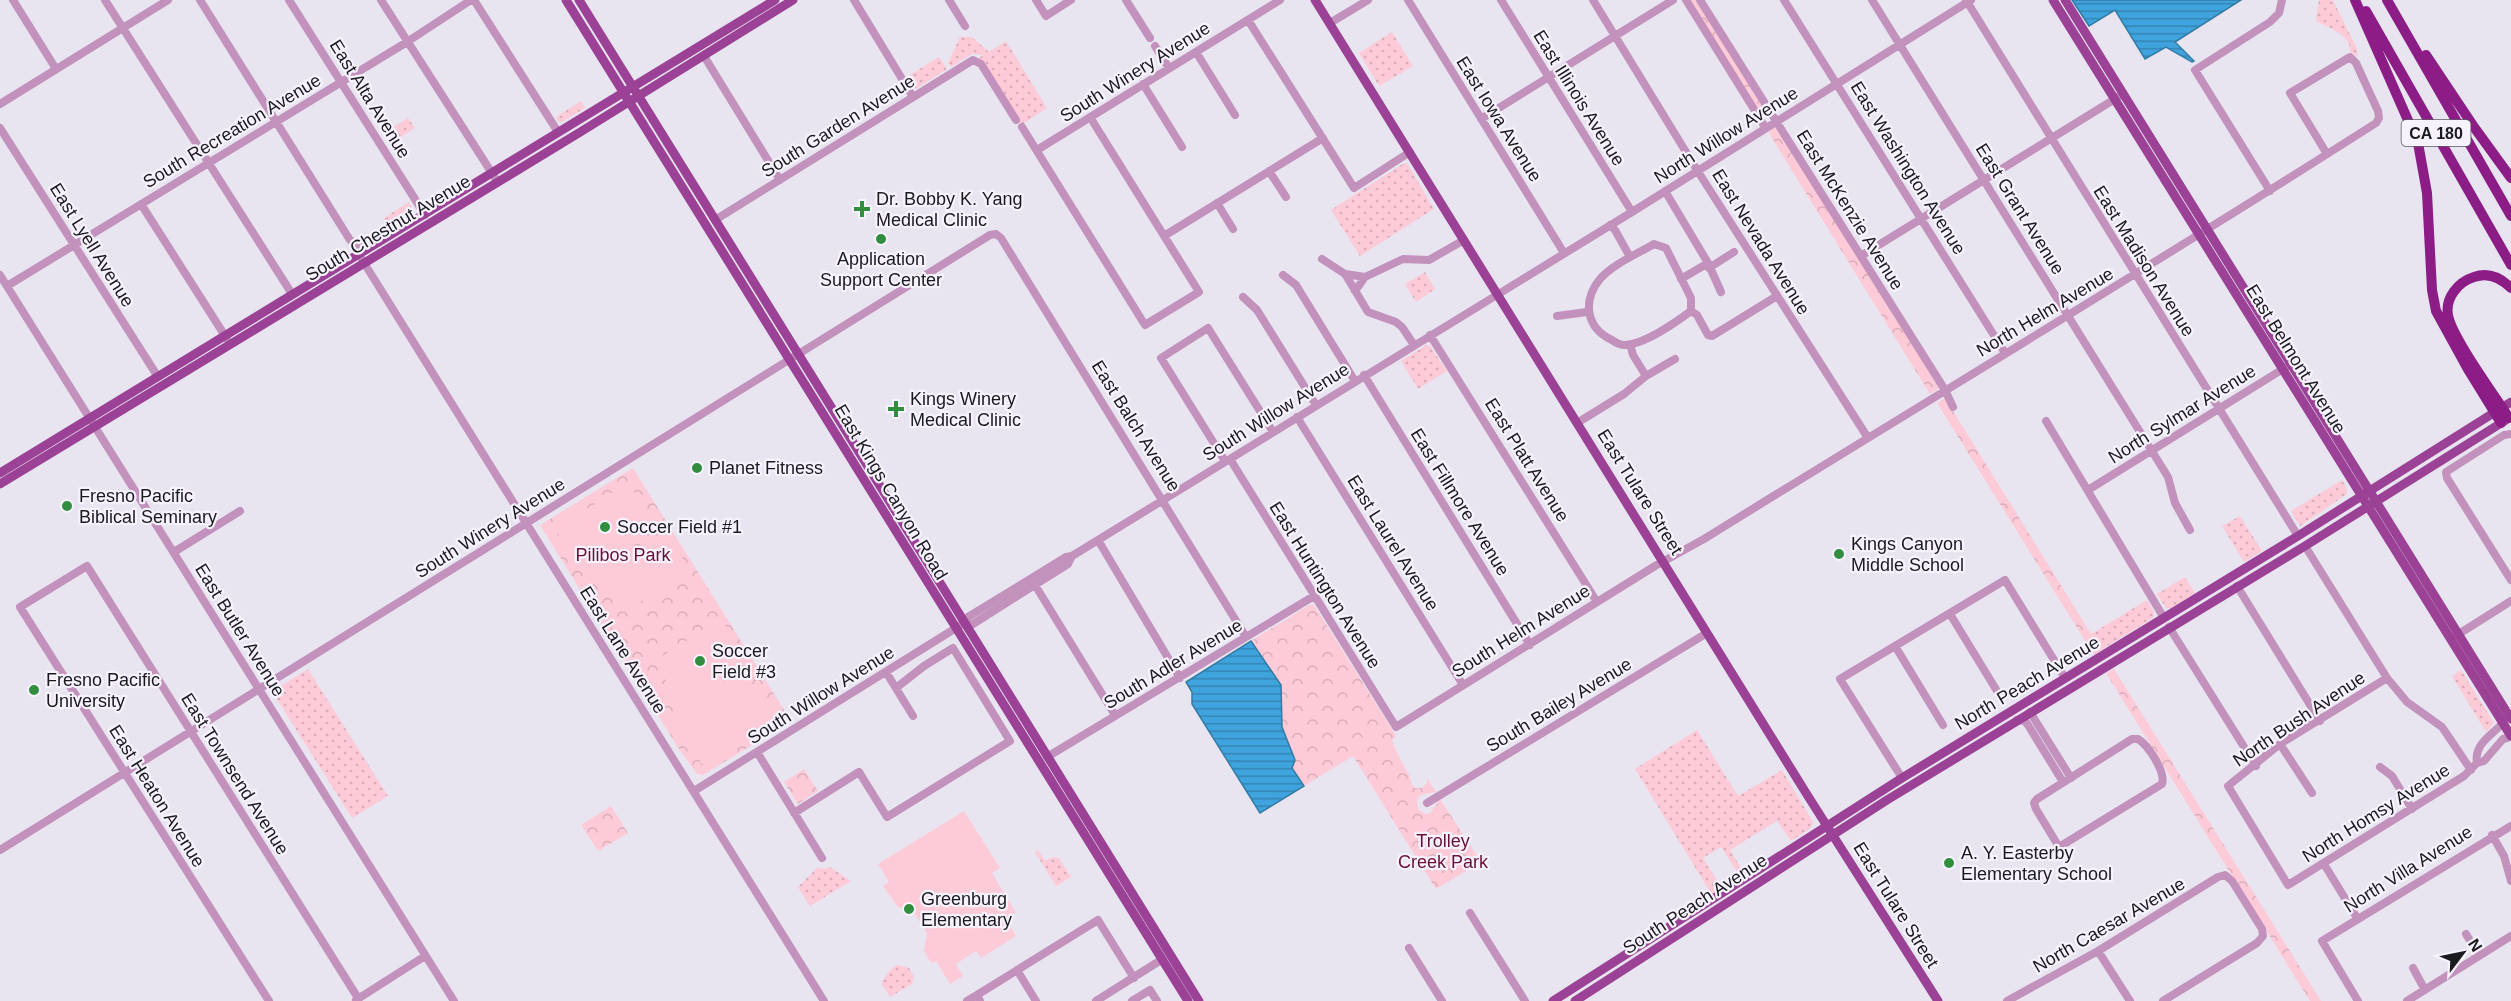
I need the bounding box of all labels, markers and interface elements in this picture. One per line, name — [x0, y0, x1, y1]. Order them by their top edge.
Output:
street label: South Winery Avenue — [1056, 18, 1214, 126]
street label: East Illinois Avenue — [1529, 27, 1629, 169]
street label: East Alta Avenue — [326, 36, 414, 162]
street label: East Iowa Avenue — [1452, 53, 1546, 185]
street label: South Recreation Avenue — [139, 70, 325, 192]
street label: South Garden Avenue — [758, 71, 918, 181]
street label: East Washington Avenue — [1846, 78, 1970, 258]
street label: North Willow Avenue — [1650, 83, 1802, 187]
road number: CA 180 — [2402, 120, 2470, 146]
street label: East McKenzie Avenue — [1793, 126, 1907, 294]
street label: East Grant Avenue — [1972, 140, 2068, 278]
street label: East Nevada Avenue — [1708, 166, 1814, 318]
street label: South Chestnut Avenue — [302, 171, 474, 285]
street label: East Lyell Avenue — [46, 179, 138, 311]
street label: East Madison Avenue — [2089, 182, 2199, 340]
place label: Dr. Bobby K. Yang Medical Clinic — [876, 189, 1022, 230]
marker: Dr. Bobby K. Yang Medical Clinic — [853, 200, 871, 218]
marker: Application Support Center — [874, 232, 888, 246]
place label: Application Support Center — [820, 249, 942, 290]
street label: North Helm Avenue — [1973, 263, 2117, 361]
street label: East Belmont Avenue — [2242, 281, 2350, 437]
street label: East Balch Avenue — [1088, 357, 1184, 495]
street label: South Willow Avenue — [1199, 359, 1353, 465]
street label: North Sylmar Avenue — [2105, 361, 2259, 467]
place label: Kings Winery Medical Clinic — [910, 389, 1021, 430]
street label: East Platt Avenue — [1481, 395, 1573, 525]
marker: Kings Winery Medical Clinic — [887, 400, 905, 418]
street label: East Kings Canyon Road — [831, 401, 951, 583]
street label: East Fillmore Avenue — [1407, 425, 1513, 579]
street label: East Tulare Street — [1593, 426, 1687, 558]
place label: Planet Fitness — [709, 458, 823, 478]
marker: Planet Fitness — [690, 461, 704, 475]
street label: East Laurel Avenue — [1343, 472, 1443, 614]
street label: South Winery Avenue — [411, 474, 569, 582]
place label: Fresno Pacific Biblical Seminary — [79, 486, 217, 527]
street label: East Huntington Avenue — [1265, 498, 1385, 672]
marker: Fresno Pacific Biblical Seminary — [60, 499, 74, 513]
place label: Soccer Field #1 — [617, 517, 742, 537]
marker: Soccer Field #1 — [598, 520, 612, 534]
place label: Kings Canyon Middle School — [1851, 534, 1964, 575]
park label: Pilibos Park — [575, 545, 672, 565]
marker: Kings Canyon Middle School — [1832, 547, 1846, 561]
street label: East Butler Avenue — [191, 560, 289, 700]
street label: South Helm Avenue — [1448, 580, 1594, 682]
street label: East Lane Avenue — [576, 583, 670, 717]
street label: South Adler Avenue — [1100, 615, 1246, 713]
street label: North Peach Avenue — [1951, 632, 2103, 734]
place label: Soccer Field #3 — [712, 641, 776, 682]
street label: South Willow Avenue — [744, 642, 898, 748]
marker: Soccer Field #3 — [693, 654, 707, 668]
street label: South Bailey Avenue — [1483, 654, 1635, 756]
street label: North Bush Avenue — [2229, 667, 2369, 771]
place label: Fresno Pacific University — [46, 670, 160, 711]
marker: Fresno Pacific University — [27, 683, 41, 697]
street label: East Townsend Avenue — [177, 690, 293, 858]
street label: East Heaton Avenue — [105, 721, 209, 871]
street label: North Homsy Avenue — [2299, 760, 2453, 866]
street label: North Villa Avenue — [2340, 821, 2476, 917]
park label: Trolley Creek Park — [1398, 831, 1489, 872]
street label: East Tulare Street — [1849, 839, 1943, 971]
place label: A. Y. Easterby Elementary School — [1961, 843, 2112, 884]
street label: South Peach Avenue — [1619, 850, 1771, 958]
marker: A. Y. Easterby Elementary School — [1942, 856, 1956, 870]
street label: North Caesar Avenue — [2030, 873, 2188, 977]
place label: Greenburg Elementary — [921, 889, 1012, 930]
marker: Greenburg Elementary — [902, 902, 916, 916]
north arrow — [2433, 923, 2493, 983]
text: N — [2465, 936, 2486, 955]

